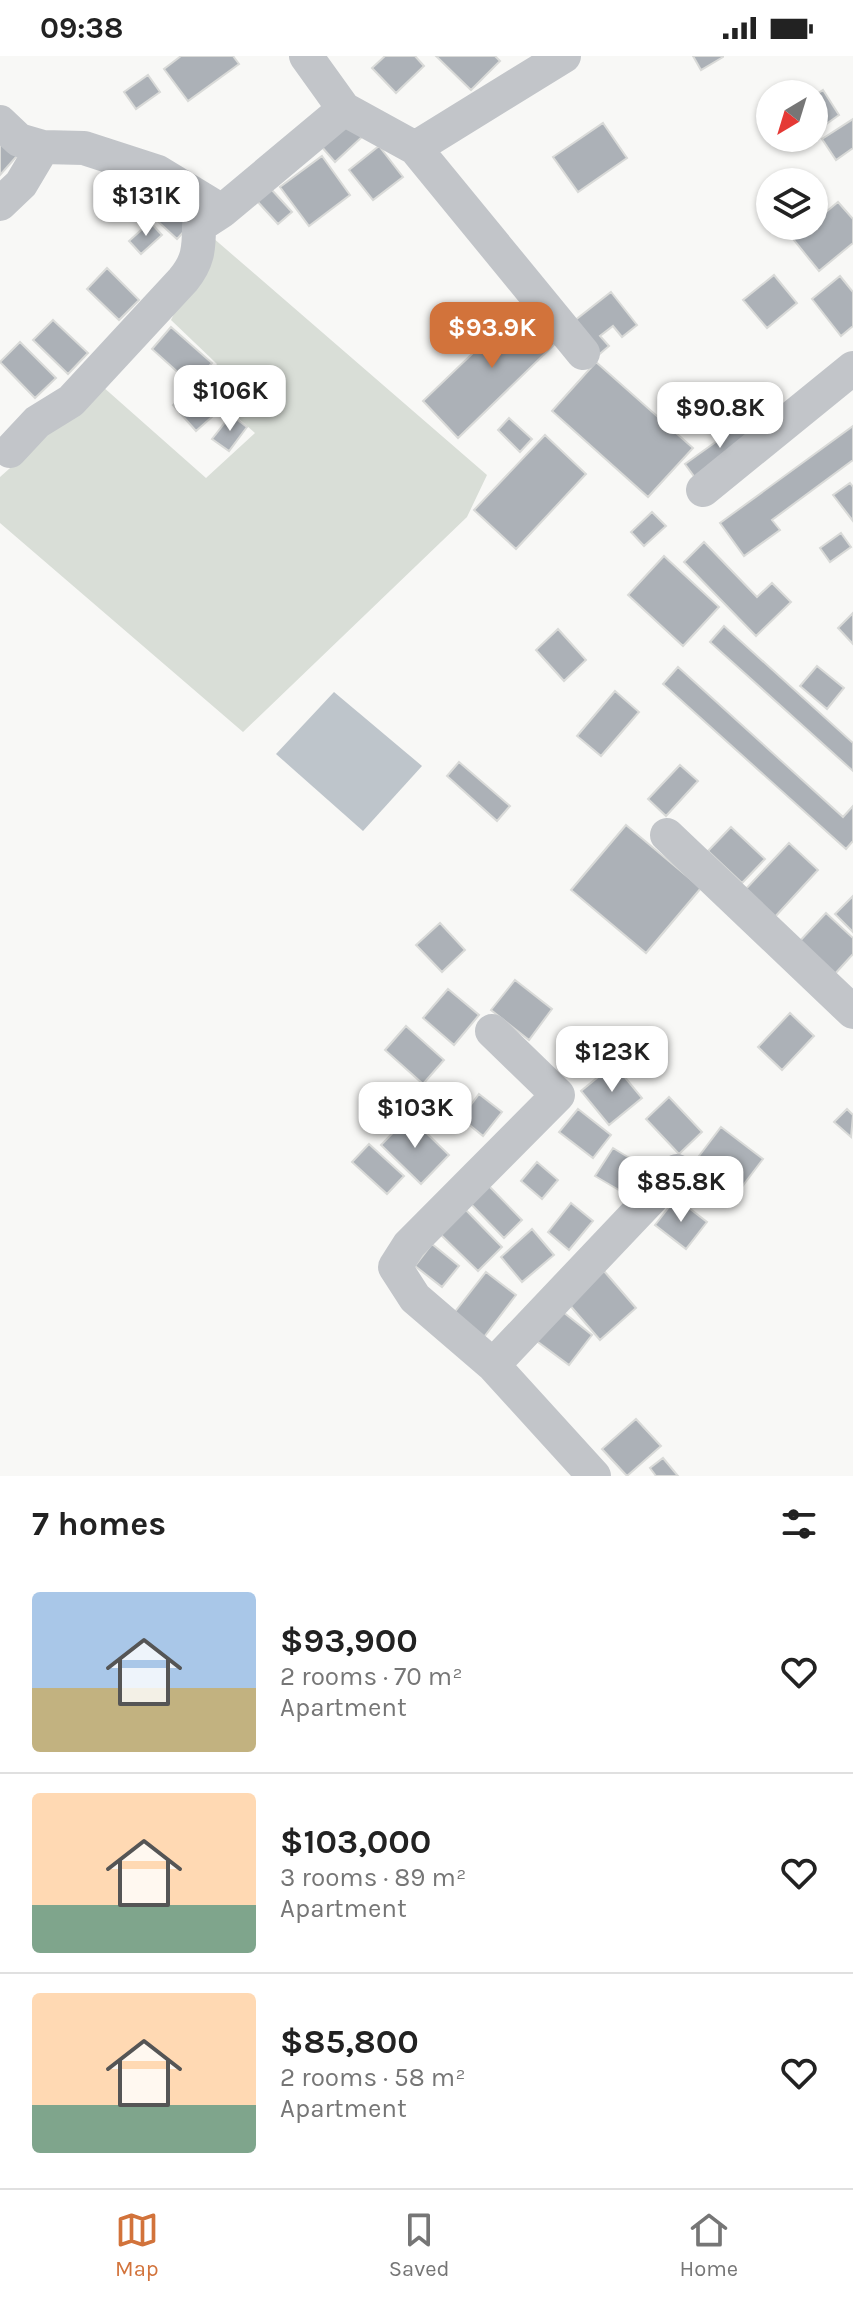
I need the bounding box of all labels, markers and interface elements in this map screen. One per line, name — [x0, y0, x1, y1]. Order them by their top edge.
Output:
text: 09:38 — [40, 10, 123, 46]
north arrow — [756, 80, 828, 152]
map controls — [756, 80, 828, 240]
button: layers — [756, 168, 828, 240]
pin: $131K — [90, 170, 202, 238]
text: $131K — [111, 180, 181, 211]
pin: $93.9K — [427, 302, 557, 370]
text: $93.9K — [448, 312, 536, 343]
pin: $106K — [174, 365, 286, 433]
text: $106K — [192, 375, 268, 406]
pin: $90.8K — [655, 382, 785, 450]
text: $90.8K — [675, 392, 765, 423]
pin: $123K — [556, 1026, 668, 1094]
text: $123K — [574, 1036, 650, 1067]
pin: $103K — [359, 1082, 471, 1150]
text: $103K — [377, 1092, 453, 1123]
pin: $85.8K — [616, 1156, 746, 1224]
text: $85.8K — [636, 1166, 726, 1197]
icon: filters — [777, 1502, 821, 1546]
text: 7 homes — [32, 1504, 166, 1544]
text: $93,900 — [280, 1621, 418, 1661]
icon: home — [96, 1624, 192, 1720]
icon: heart — [777, 1650, 821, 1694]
text: 2 rooms · 70 m² — [280, 1661, 463, 1692]
text: Apartment — [280, 1692, 407, 1723]
text: $103,000 — [280, 1822, 431, 1862]
icon: home — [96, 1825, 192, 1921]
icon: heart — [777, 1851, 821, 1895]
text: 3 rooms · 89 m² — [280, 1862, 466, 1893]
text: Apartment — [280, 1893, 407, 1924]
text: $85,800 — [280, 2022, 419, 2062]
icon: home — [96, 2025, 192, 2121]
icon: heart — [777, 2051, 821, 2095]
text: 2 rooms · 58 m² — [280, 2062, 466, 2093]
text: Apartment — [280, 2093, 407, 2124]
tab: Map — [115, 2208, 159, 2282]
tab: Saved — [389, 2208, 450, 2282]
tab: Home — [679, 2208, 738, 2282]

